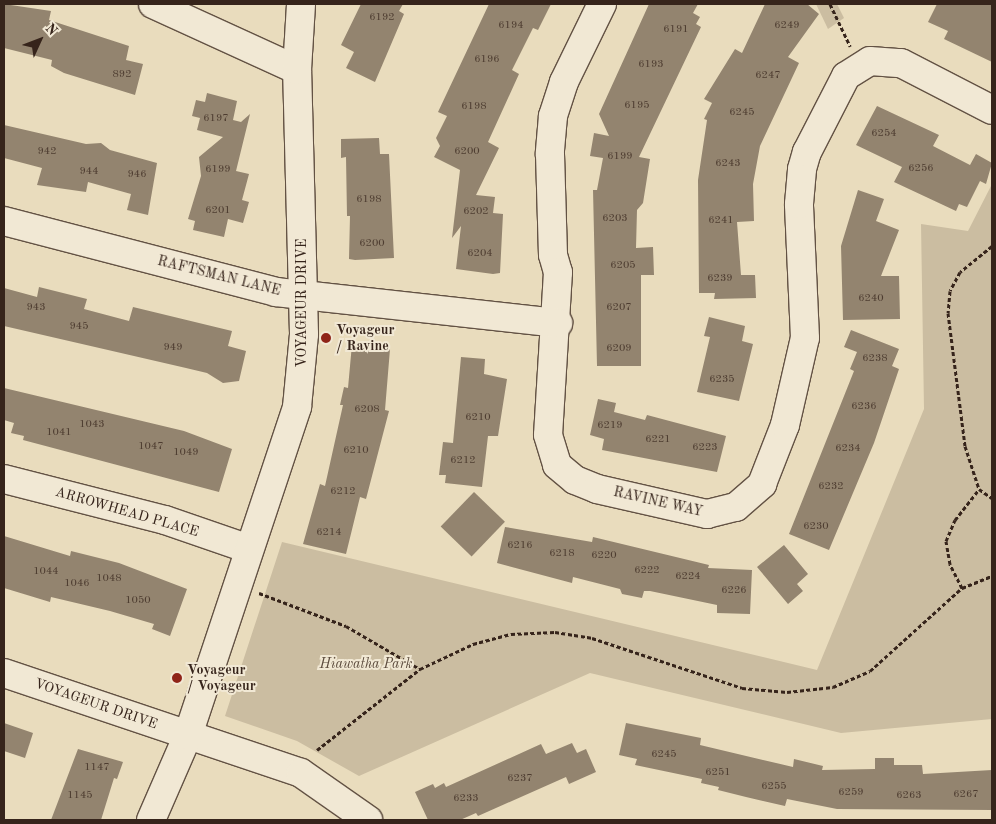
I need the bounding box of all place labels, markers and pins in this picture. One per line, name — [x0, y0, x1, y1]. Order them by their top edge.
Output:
place label: Voyageur / Ravine — [336, 322, 395, 354]
marker: Voyageur / Ravine — [320, 332, 332, 344]
place label: Voyageur / Voyageur — [187, 662, 256, 694]
marker: Voyageur / Voyageur — [171, 672, 183, 684]

